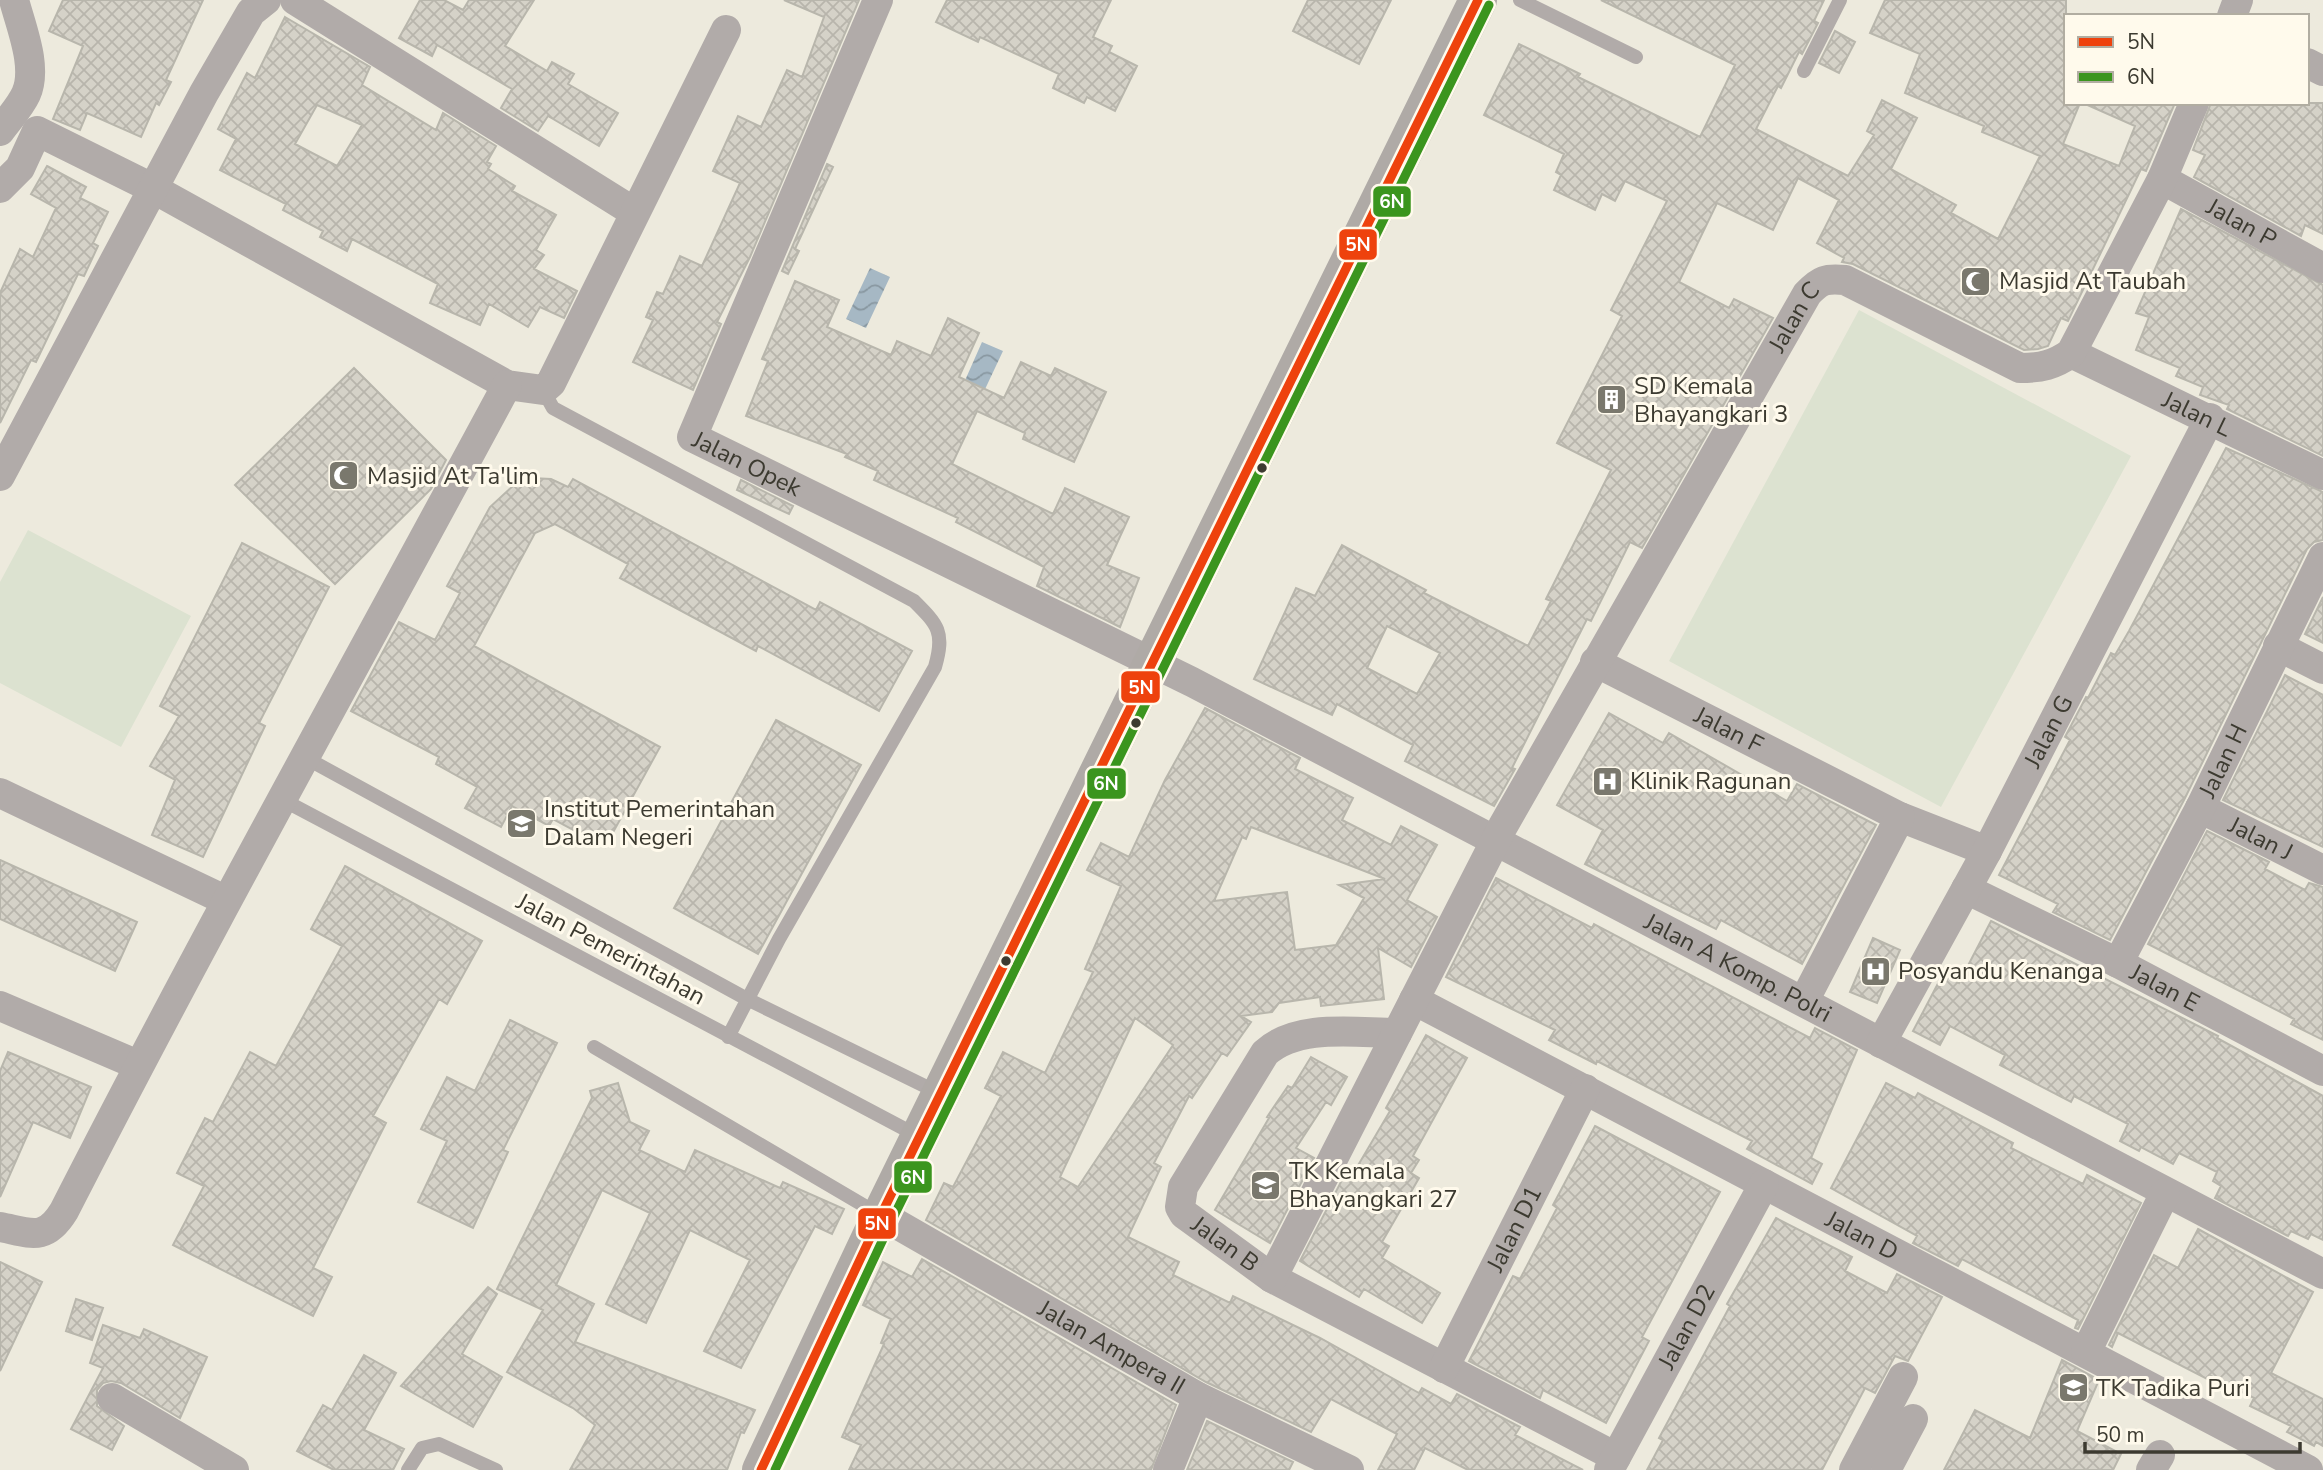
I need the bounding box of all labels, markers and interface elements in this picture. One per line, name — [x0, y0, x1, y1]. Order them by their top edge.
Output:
legend — [2064, 14, 2309, 105]
text: 5N — [2127, 28, 2155, 56]
text: 6N — [2127, 63, 2155, 91]
line badge: 6N — [1372, 185, 1412, 218]
text: 6N — [1379, 189, 1405, 215]
street label: Jalan P — [2200, 190, 2282, 255]
line badge: 5N — [1338, 228, 1378, 261]
text: 5N — [1345, 232, 1371, 258]
mosque icon: Masjid At Taubah — [1959, 264, 1993, 298]
place label: Masjid At Taubah — [1999, 265, 2186, 297]
street label: Jalan C — [1761, 274, 1827, 359]
place label: SD Kemala Bhayangkari 3 — [1634, 370, 1788, 430]
building icon: SD Kemala Bhayangkari 3 — [1594, 383, 1628, 417]
street label: Jalan L — [2156, 383, 2237, 444]
street label: Jalan Opek — [686, 423, 807, 504]
mosque icon: Masjid At Ta'lim — [327, 459, 361, 493]
place label: Masjid At Ta'lim — [367, 460, 539, 492]
unlabelled marker — [1255, 461, 1269, 475]
line badge: 5N — [1120, 670, 1161, 704]
text: 5N — [1128, 675, 1154, 701]
street label: Jalan G — [2016, 689, 2081, 774]
street label: Jalan F — [1688, 699, 1769, 761]
unlabelled marker — [1129, 716, 1143, 730]
street label: Jalan H — [2191, 718, 2255, 804]
hospital icon: Klinik Ragunan — [1590, 764, 1624, 798]
place label: Klinik Ragunan — [1630, 765, 1791, 797]
line badge: 6N — [1086, 767, 1127, 800]
text: 6N — [1093, 771, 1119, 797]
place label: Institut Pemerintahan Dalam Negeri — [544, 793, 775, 853]
school or university icon: Institut Pemerintahan Dalam Negeri — [504, 806, 538, 840]
street label: Jalan J — [2222, 809, 2298, 868]
street label: Jalan Pemerintahan — [510, 885, 711, 1012]
street label: Jalan A Komp. Polri — [1638, 905, 1837, 1030]
unlabelled marker — [999, 954, 1013, 968]
hospital icon: Posyandu Kenanga — [1858, 954, 1892, 988]
place label: Posyandu Kenanga — [1898, 955, 2104, 987]
street label: Jalan E — [2124, 956, 2205, 1019]
place label: TK Kemala Bhayangkari 27 — [1289, 1155, 1458, 1215]
line badge: 6N — [893, 1160, 933, 1194]
text: 6N — [900, 1165, 926, 1191]
school or university icon: TK Kemala Bhayangkari 27 — [1249, 1168, 1283, 1202]
street label: Jalan D1 — [1479, 1180, 1549, 1278]
street label: Jalan D — [1819, 1203, 1904, 1268]
line badge: 5N — [857, 1207, 897, 1240]
street label: Jalan B — [1184, 1208, 1265, 1279]
text: 5N — [864, 1211, 890, 1237]
street label: Jalan D2 — [1650, 1278, 1723, 1376]
street label: Jalan Ampera II — [1031, 1292, 1191, 1402]
school or university icon: TK Tadika Puri — [2056, 1371, 2090, 1405]
place label: TK Tadika Puri — [2096, 1372, 2250, 1404]
scale bar — [2085, 1410, 2300, 1454]
text: 50 m — [2096, 1421, 2145, 1449]

